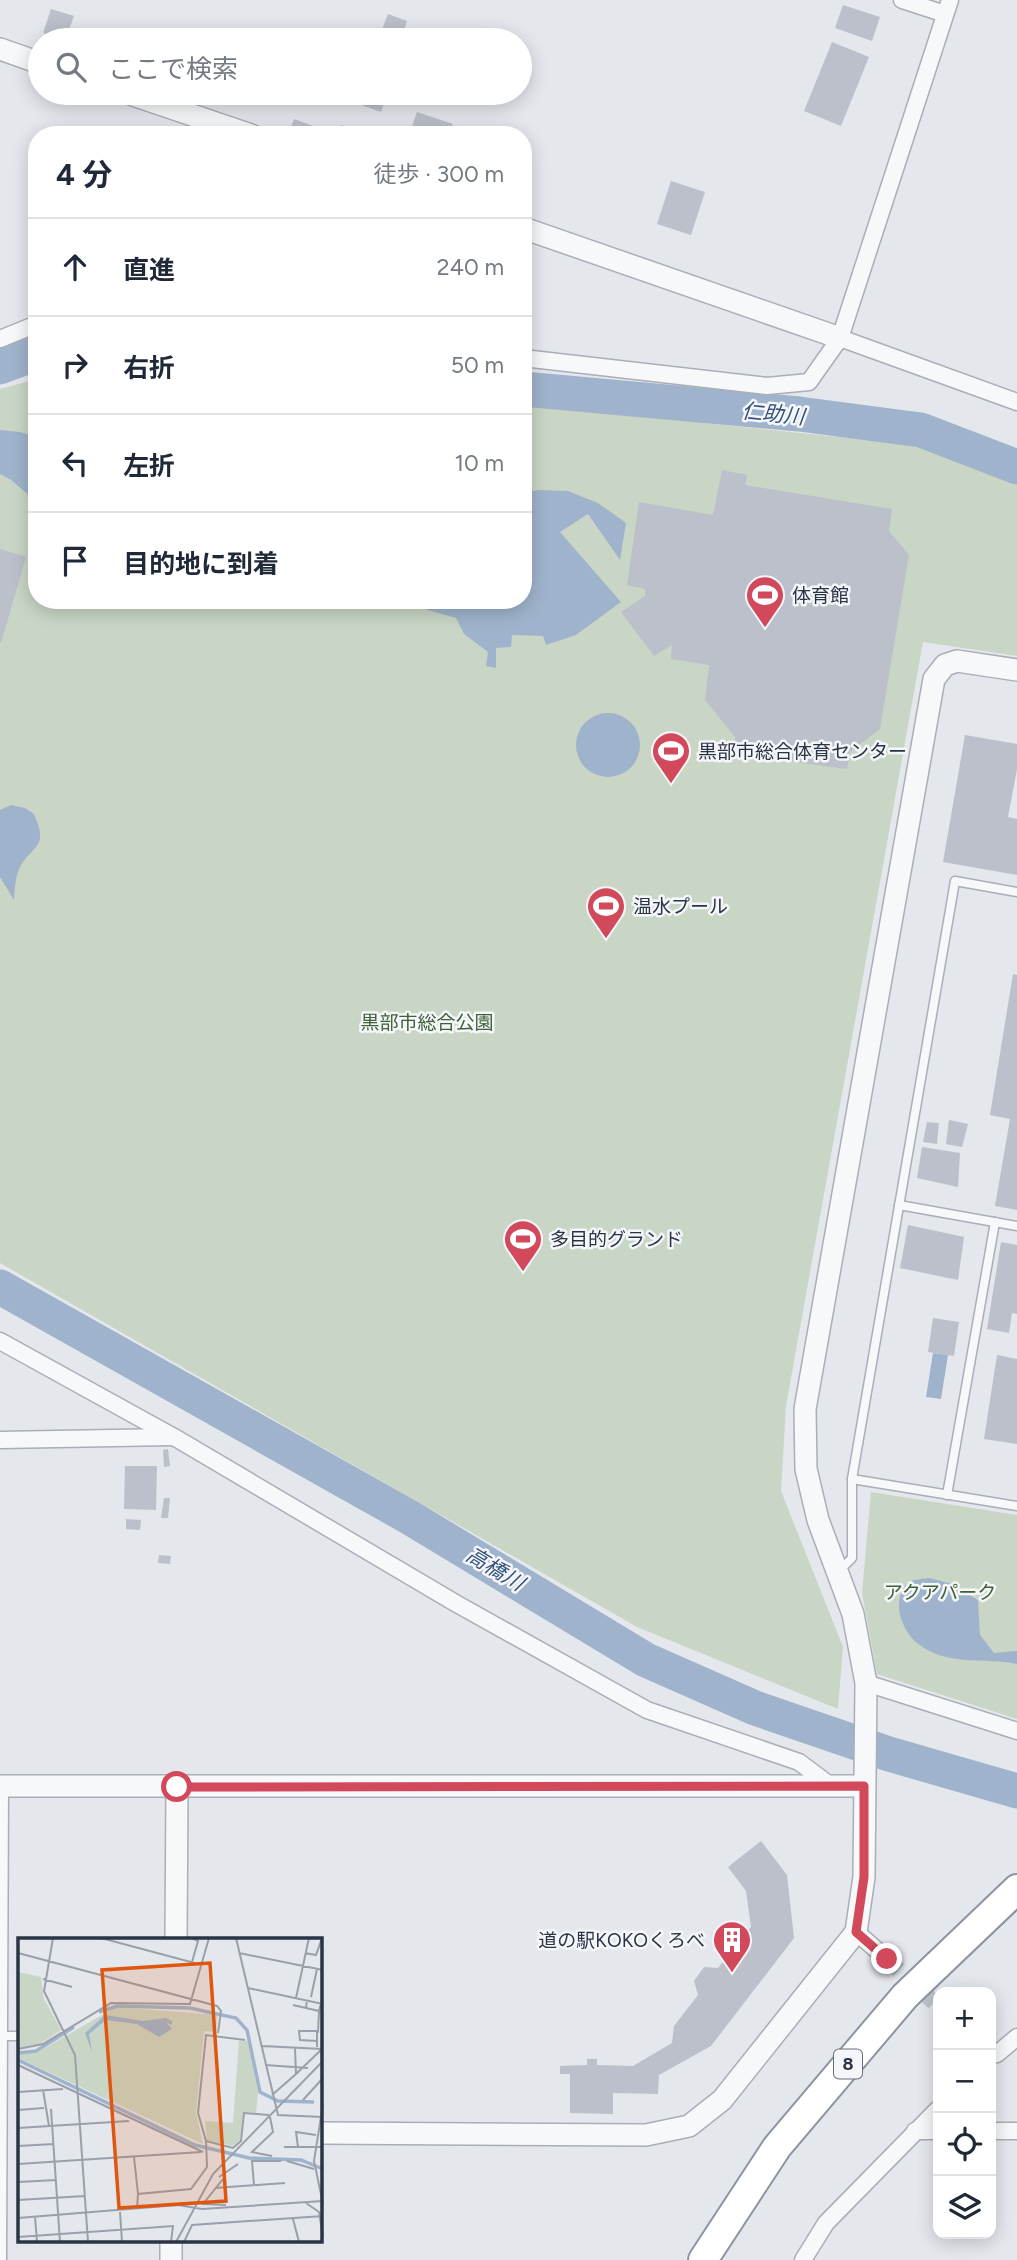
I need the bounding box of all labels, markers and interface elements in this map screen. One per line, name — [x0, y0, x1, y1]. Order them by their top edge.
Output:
search box — [28, 28, 532, 105]
icon: search — [52, 48, 90, 86]
text: ここで検索 — [108, 53, 238, 85]
text: 4 分 — [56, 156, 112, 193]
text: 徒歩 · 300 m — [374, 160, 504, 188]
icon: ahead — [56, 248, 94, 286]
text: 240 m — [437, 253, 504, 281]
text: 直進 — [123, 254, 175, 286]
icon: right — [56, 346, 94, 384]
text: 50 m — [451, 351, 504, 379]
text: 右折 — [123, 352, 175, 384]
water label: 仁助川 — [740, 398, 808, 429]
icon: left — [56, 444, 94, 482]
text: 10 m — [455, 449, 504, 477]
text: 左折 — [123, 450, 175, 482]
icon: arrive — [56, 542, 94, 580]
text: 目的地に到着 — [123, 548, 279, 580]
sports icon: 体育館 — [744, 574, 786, 629]
place label: 体育館 — [792, 584, 849, 607]
sports icon: 黒部市総合体育センター — [650, 730, 692, 785]
place label: 黒部市総合体育センター — [698, 740, 907, 763]
sports icon: 温水プール — [585, 885, 627, 940]
place label: 温水プール — [633, 895, 728, 918]
park label: 黒部市総合公園 — [360, 1011, 494, 1034]
sports icon: 多目的グランド — [502, 1218, 544, 1273]
place label: 多目的グランド — [550, 1228, 683, 1251]
water label: 高橋川 — [462, 1542, 530, 1597]
park label: アクアパーク — [884, 1581, 996, 1604]
route start — [161, 1771, 192, 1802]
building icon: 道の駅KOKOくろべ — [711, 1919, 753, 1974]
place label: 道の駅KOKOくろべ — [538, 1929, 705, 1952]
inset map — [18, 1938, 322, 2242]
route end — [871, 1943, 902, 1974]
map controls — [933, 1987, 996, 2239]
button: + — [933, 1987, 996, 2050]
road number: 8 — [834, 2050, 862, 2078]
button: − — [933, 2050, 996, 2113]
button: locate — [933, 2113, 996, 2176]
button: layers — [933, 2176, 996, 2239]

